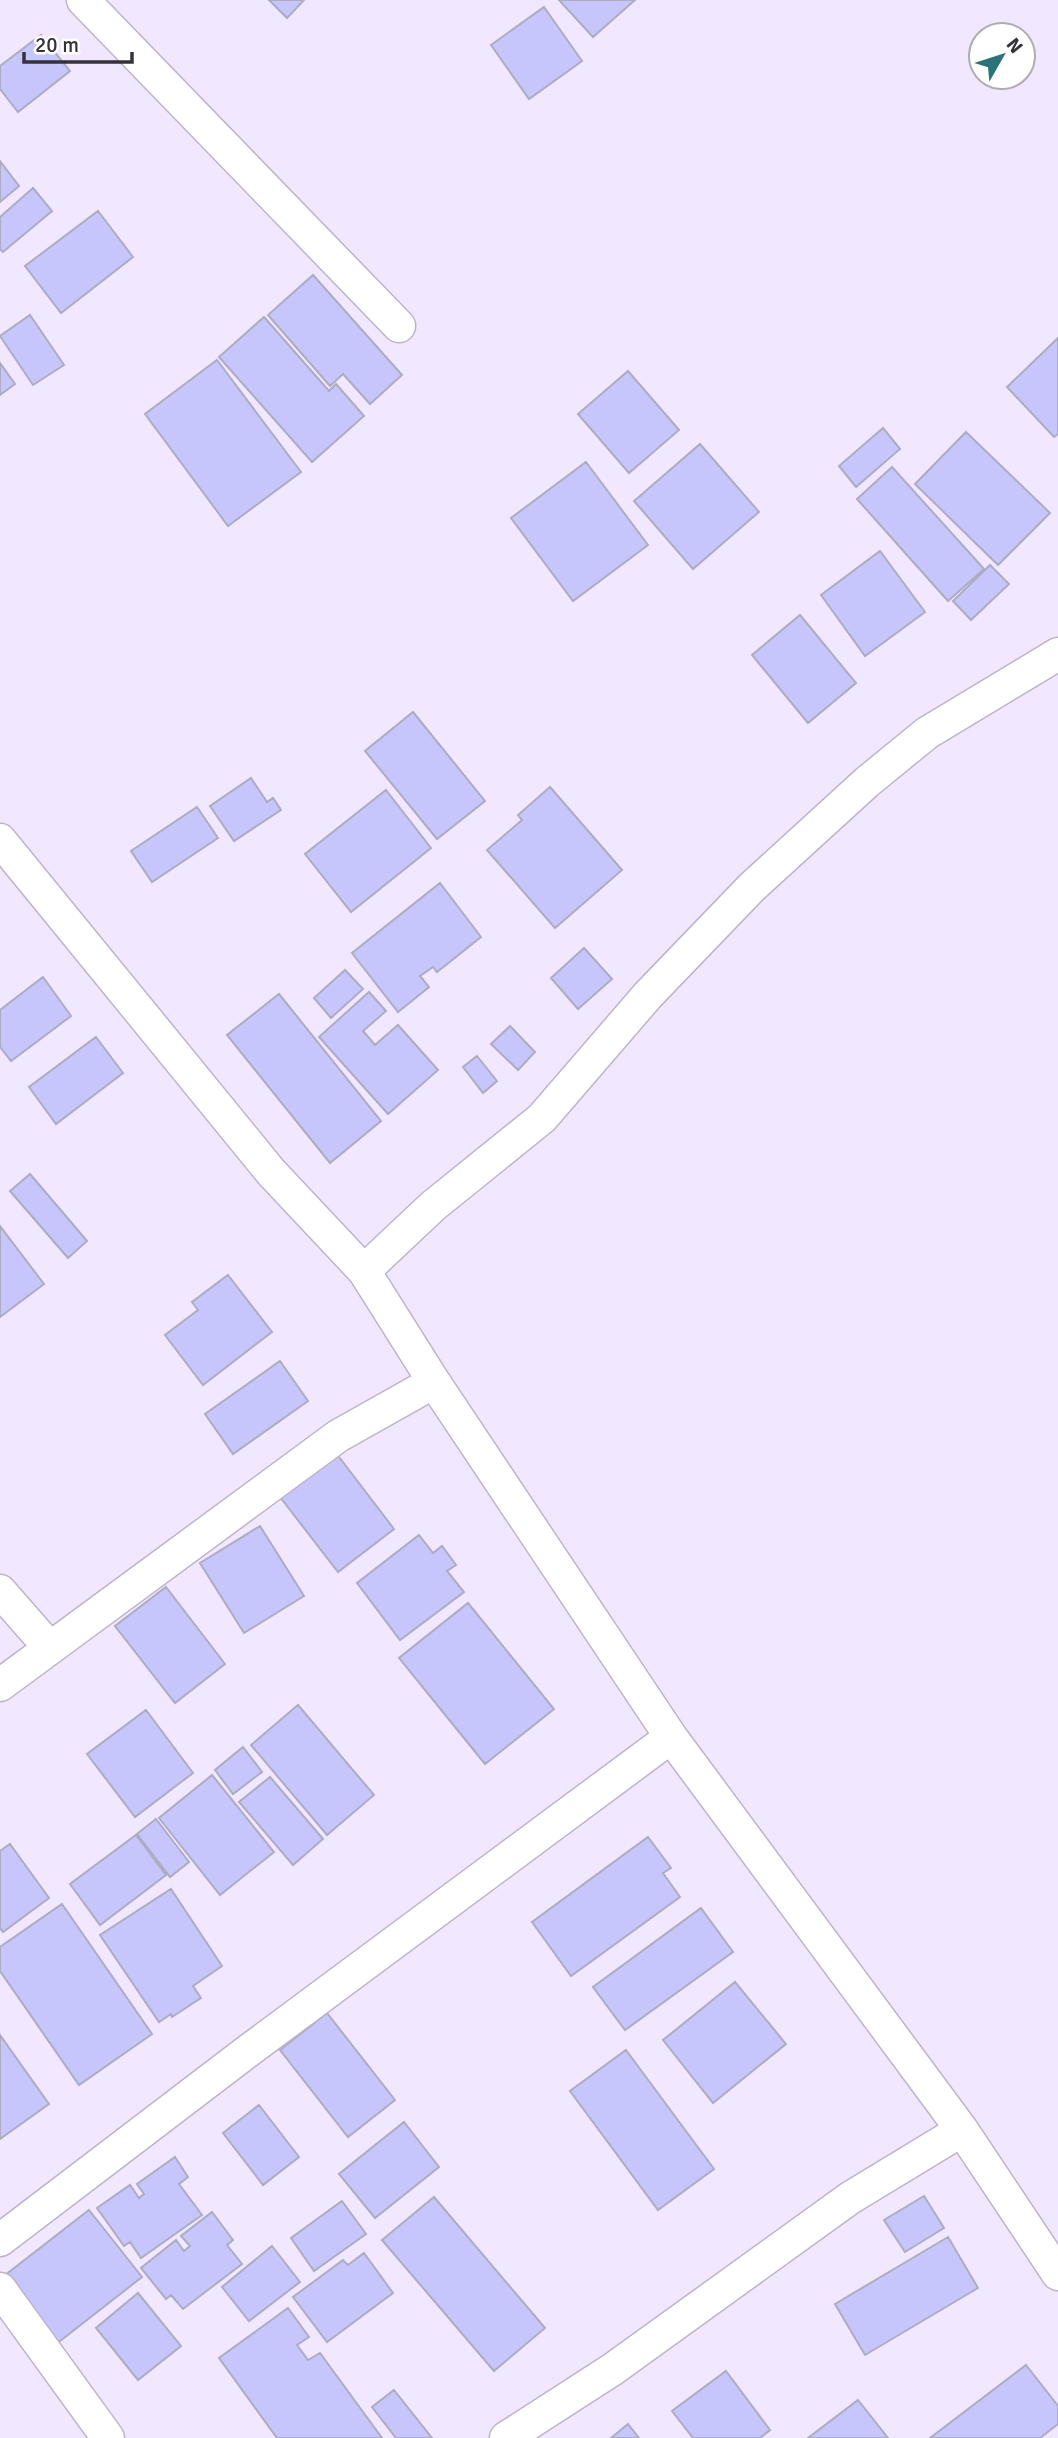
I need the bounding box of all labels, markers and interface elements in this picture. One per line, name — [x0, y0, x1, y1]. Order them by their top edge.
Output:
scale bar — [24, 21, 133, 65]
north arrow — [967, 21, 1037, 91]
text: 20 m — [35, 32, 79, 58]
text: N — [1001, 33, 1028, 59]

